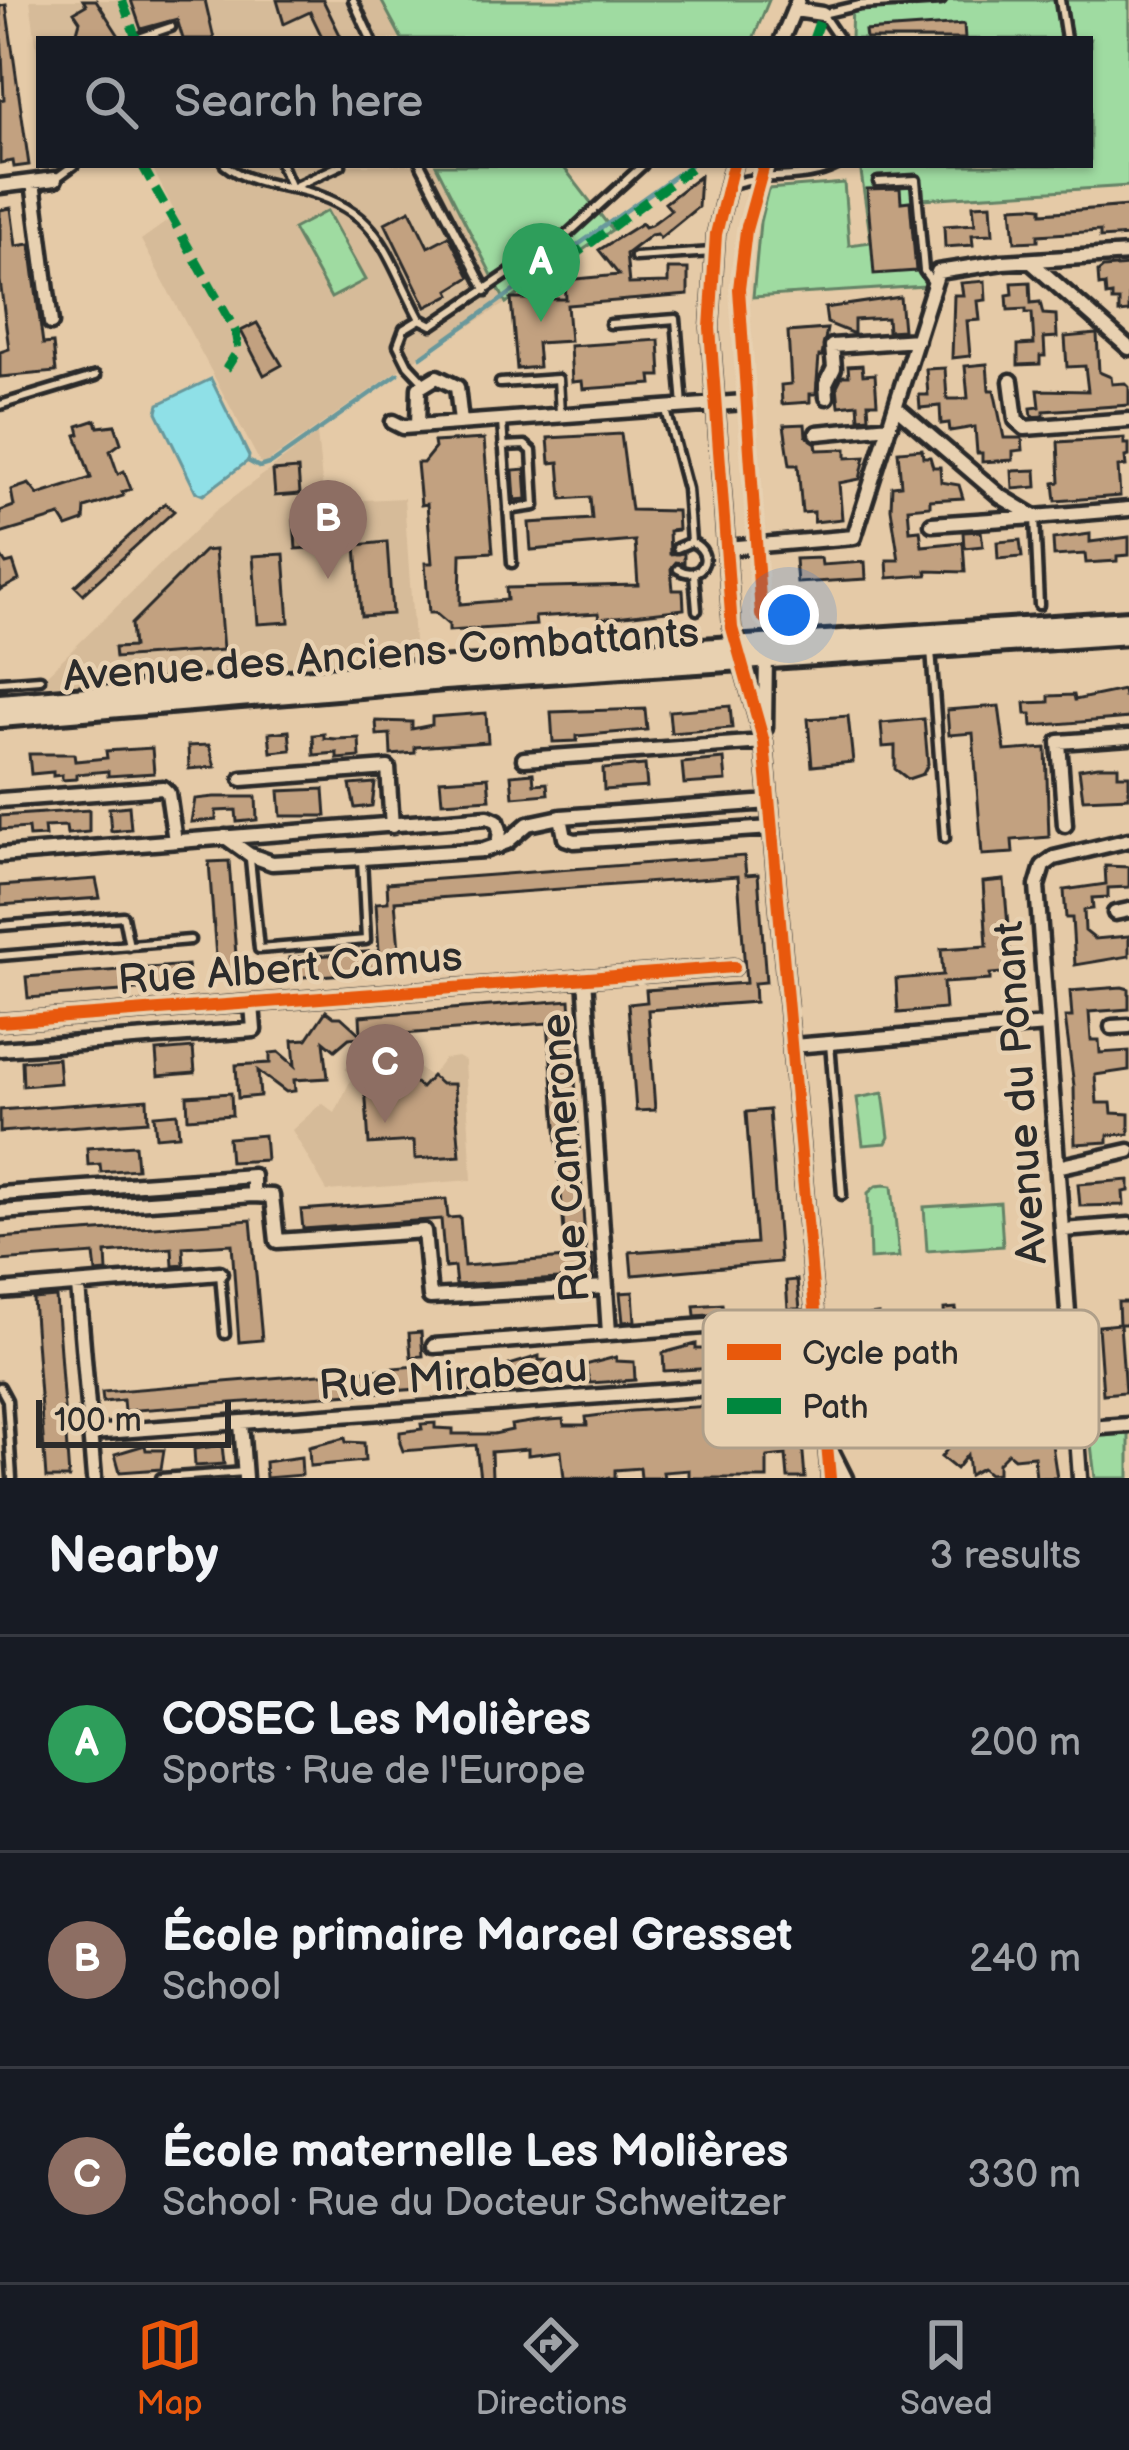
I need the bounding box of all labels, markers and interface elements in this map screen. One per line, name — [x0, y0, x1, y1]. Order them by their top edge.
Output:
search box — [36, 36, 1093, 168]
icon: search — [78, 69, 144, 135]
text: Search here — [174, 75, 423, 130]
pin: A — [502, 223, 580, 322]
pin: B — [289, 480, 367, 579]
your location — [759, 585, 819, 645]
street label: Avenue des Anciens Combattants — [62, 608, 701, 703]
street label: Avenue du Ponant — [984, 919, 1059, 1266]
street label: Rue Albert Camus — [116, 932, 464, 1007]
street label: Rue Camerone — [531, 1012, 602, 1304]
pin: C — [346, 1024, 424, 1123]
legend — [703, 1310, 1099, 1448]
text: Cycle path — [802, 1334, 959, 1374]
street label: Rue Mirabeau — [317, 1343, 589, 1412]
text: Path — [802, 1388, 869, 1428]
scale bar — [36, 1394, 231, 1447]
text: 100 m — [54, 1401, 142, 1441]
text: Nearby — [48, 1526, 219, 1587]
text: 3 results — [929, 1533, 1081, 1580]
text: COSEC Les Molières — [162, 1693, 591, 1748]
text: A — [75, 1720, 99, 1767]
text: 200 m — [969, 1720, 1081, 1767]
text: Sports · Rue de l'Europe — [162, 1748, 585, 1795]
text: École primaire Marcel Gresset — [162, 1909, 792, 1964]
text: B — [73, 1936, 101, 1983]
text: 240 m — [969, 1936, 1081, 1983]
text: School — [162, 1964, 281, 2011]
text: École maternelle Les Molières — [162, 2125, 788, 2180]
text: C — [73, 2152, 101, 2199]
text: 330 m — [967, 2152, 1081, 2199]
text: School · Rue du Docteur Schweitzer — [162, 2180, 785, 2227]
tab: Map — [136, 2312, 203, 2424]
tab: Directions — [475, 2312, 627, 2424]
tab: Saved — [900, 2312, 993, 2424]

